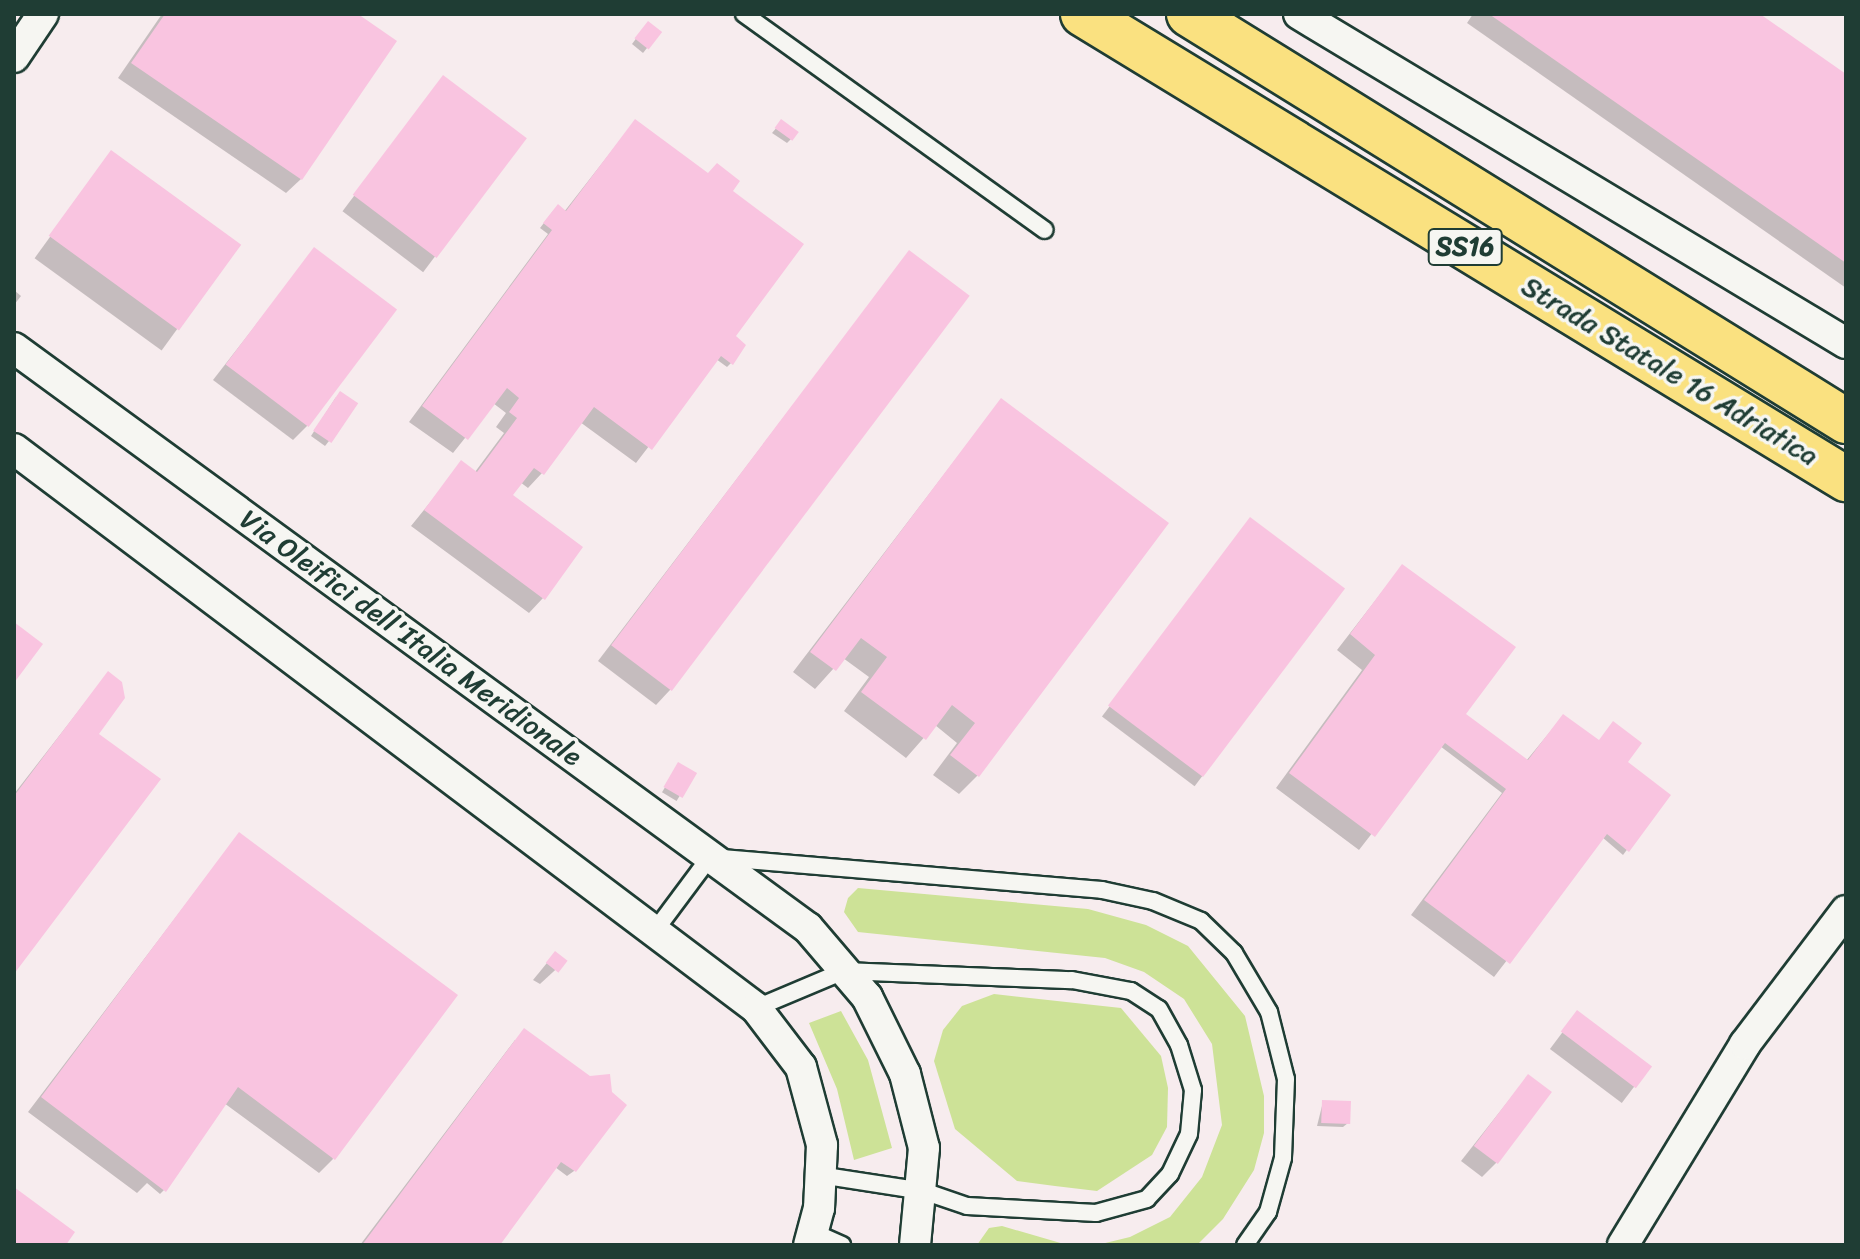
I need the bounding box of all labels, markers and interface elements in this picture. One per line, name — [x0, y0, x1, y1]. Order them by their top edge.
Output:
road number: SS16 — [1427, 225, 1503, 269]
street label: Strada Statale 16 Adriatica — [1516, 269, 1824, 473]
street label: Via Oleifici dell'Italia Meridionale — [232, 502, 590, 774]

